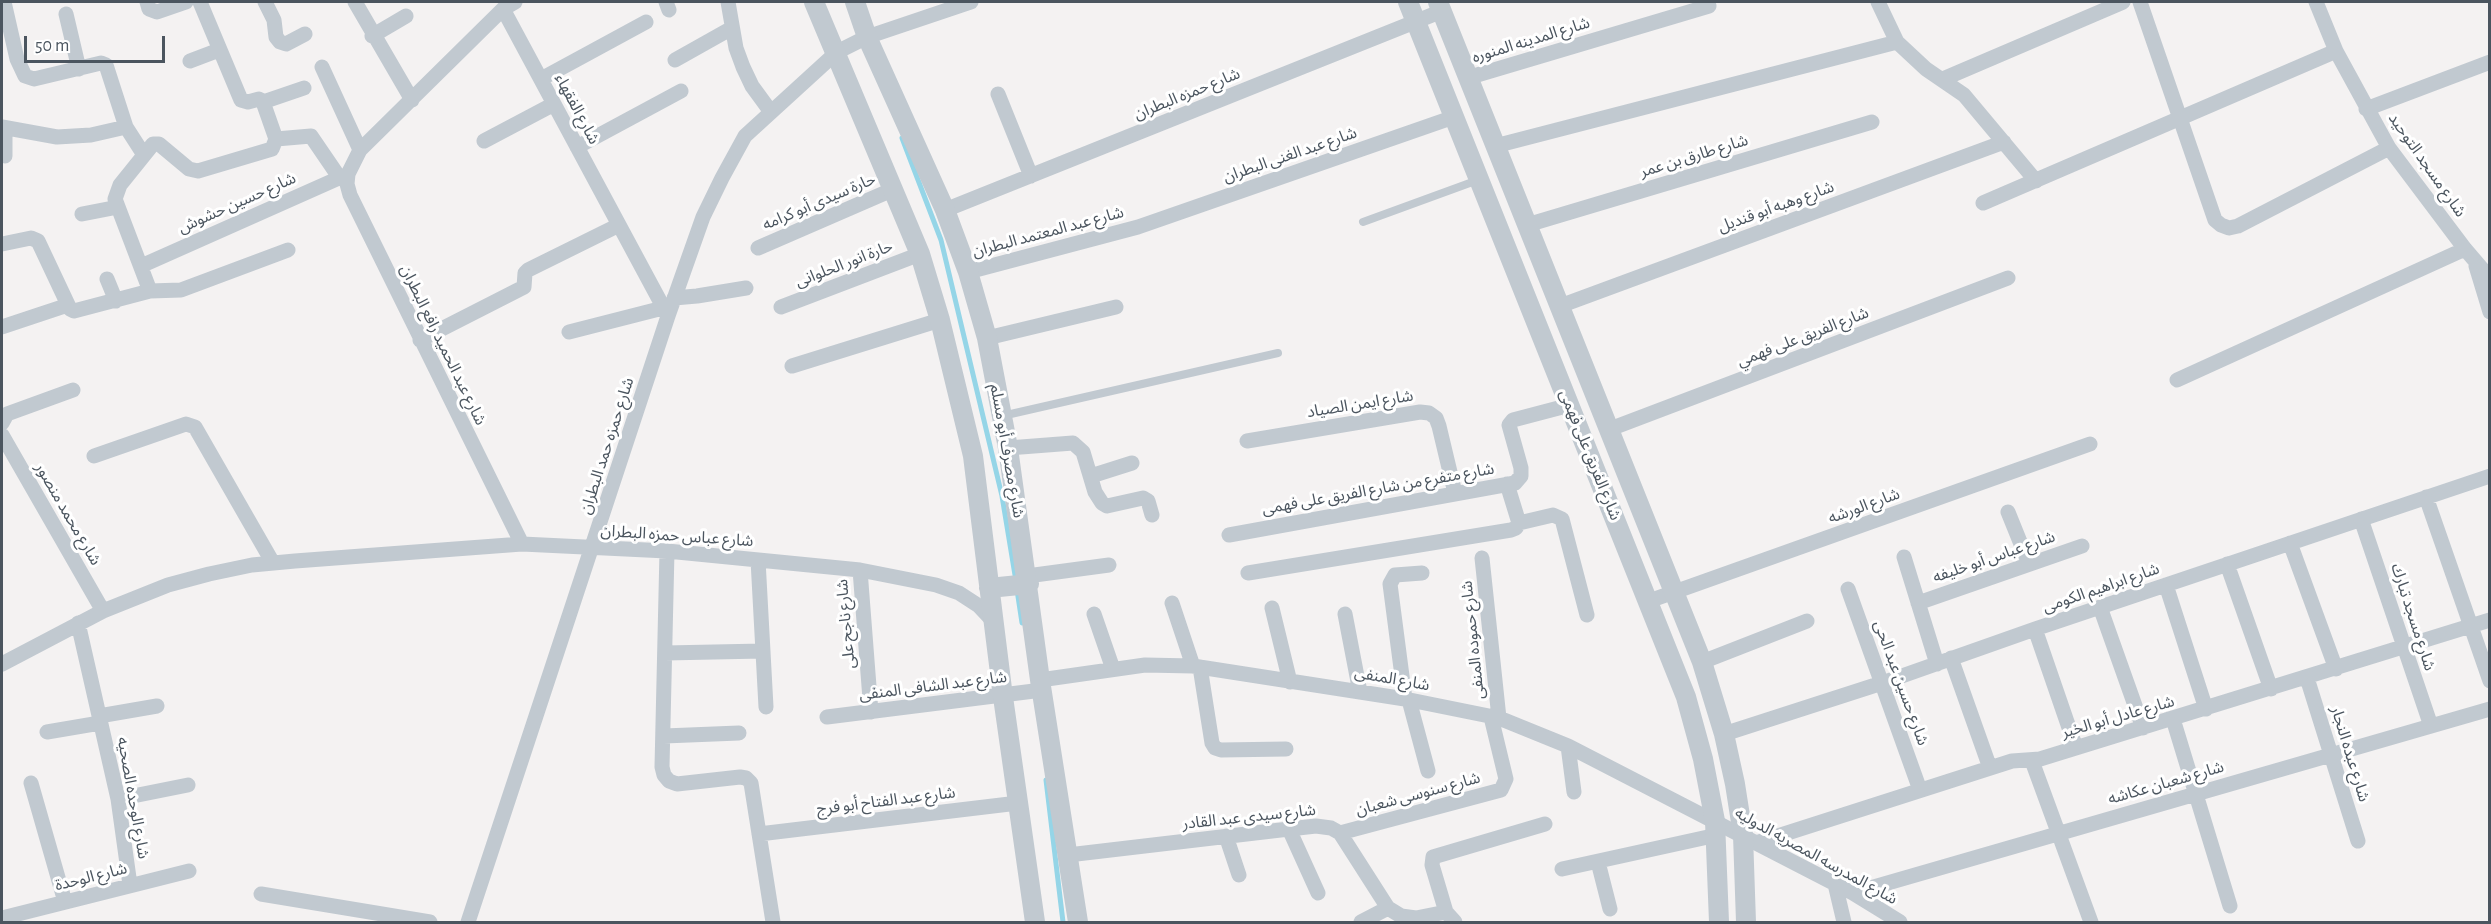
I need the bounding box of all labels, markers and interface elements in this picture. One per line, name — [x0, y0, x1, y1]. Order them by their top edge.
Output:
street label: شارع المدينه المنوره — [1470, 13, 1592, 67]
scale bar — [27, 24, 168, 62]
text: 50 m — [35, 37, 69, 55]
street label: شارع حمزه البطران — [1131, 64, 1243, 124]
street label: شارع الفقهاء — [550, 71, 604, 147]
street label: شارع مسجد التوحيد — [2384, 109, 2470, 221]
street label: شارع عبد الغنى البطران — [1221, 123, 1359, 187]
street label: شارع طارق بن عمر — [1638, 130, 1750, 182]
street label: شارع حسين حشوش — [175, 168, 299, 238]
street label: حارة سيدى أبو كرامه — [760, 170, 878, 234]
street label: شارع وهبه أبو قنديل — [1715, 177, 1837, 237]
street label: شارع عبد المعتمد البطران — [970, 203, 1126, 261]
street label: حارة انور الحلوانى — [792, 237, 896, 291]
street label: شارع عبد الحميد رافع البطران — [396, 262, 490, 428]
street label: شارع الفريق على فهمي — [1734, 303, 1872, 371]
street label: شارع حمزه حمد البطران — [576, 375, 638, 517]
street label: شارع مصرف أبو مسلم — [986, 383, 1028, 519]
street label: شارع ايمن الصياد — [1305, 386, 1415, 422]
street label: شارع الفريق على فهمى — [1555, 387, 1625, 523]
street label: شارع محمد منصور — [31, 459, 105, 569]
street label: شارع متفرع من شارع الفريق على فهمى — [1260, 459, 1496, 519]
street label: شارع الورشه — [1825, 484, 1903, 528]
street label: شارع عباس حمزه البطران — [600, 521, 754, 551]
street label: شارع عباس أبو خليفه — [1930, 527, 2058, 587]
street label: شارع ابراهيم الكومى — [2040, 559, 2162, 617]
street label: شارع مسجد تبارك — [2387, 561, 2439, 673]
street label: شارع ناجح على — [833, 578, 859, 670]
street label: شارع حموده المنفى — [1457, 580, 1489, 700]
street label: شارع حسين عبد الحى — [1869, 618, 1933, 748]
street label: شارع المنفى — [1353, 663, 1431, 695]
street label: شارع عبد الشافى المنفى — [858, 667, 1008, 705]
street label: شارع عادل أبو الخير — [2059, 692, 2177, 742]
street label: شارع عبده النجار — [2326, 704, 2374, 804]
street label: شارع الوحده الصحيه — [113, 736, 153, 860]
street label: شارع شعبان عكاشه — [2106, 757, 2226, 809]
street label: شارع سنوسى شعبان — [1354, 768, 1482, 820]
street label: شارع عبد الفتاح أبو فرج — [815, 783, 957, 819]
street label: شارع سيدى عبد القادر — [1181, 800, 1317, 834]
street label: شارع المدرسه المصريه الدوليه — [1731, 803, 1901, 909]
street label: شارع الوحدة — [53, 859, 129, 895]

